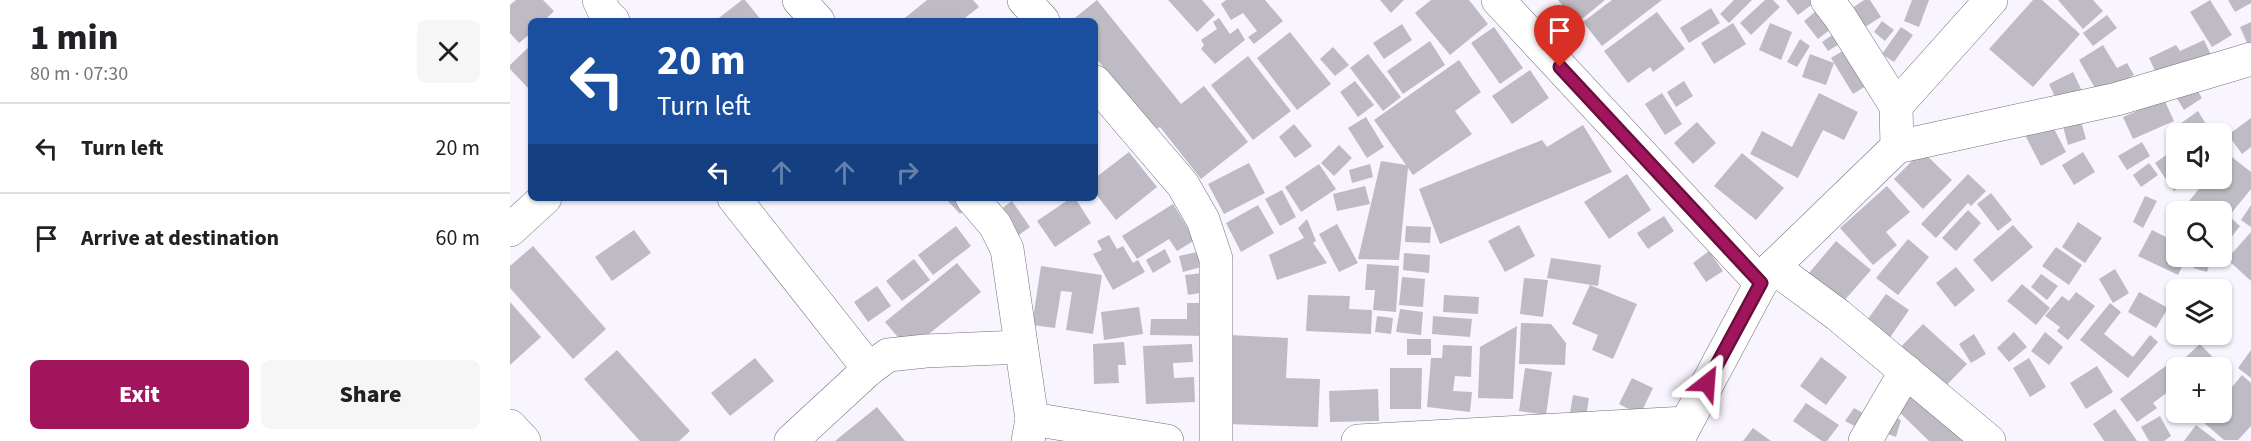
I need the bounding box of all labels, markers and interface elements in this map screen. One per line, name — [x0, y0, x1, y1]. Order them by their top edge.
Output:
pin — [1534, 5, 1585, 67]
text: 1 min — [30, 12, 118, 63]
icon: arrive — [1543, 14, 1576, 47]
button: close — [417, 20, 480, 83]
text: 20 m — [657, 31, 746, 91]
icon: left — [558, 42, 636, 120]
text: 80 m · 07:30 — [30, 60, 128, 88]
text: Turn left — [657, 87, 751, 126]
map controls — [2166, 123, 2232, 423]
button: sound — [2166, 123, 2232, 189]
icon: left — [30, 132, 63, 165]
text: Turn left — [81, 132, 163, 164]
text: 20 m — [435, 132, 480, 164]
icon: left — [702, 156, 735, 189]
icon: ahead — [765, 156, 798, 189]
icon: ahead — [828, 156, 861, 189]
icon: right — [891, 156, 924, 189]
button: search — [2166, 201, 2232, 267]
icon: arrive — [30, 222, 63, 255]
text: Arrive at destination — [81, 222, 279, 254]
text: 60 m — [435, 222, 480, 254]
button: layers — [2166, 279, 2232, 345]
position arrow — [1675, 351, 1739, 415]
button: + — [2166, 357, 2232, 423]
button: Exit — [30, 360, 249, 429]
button: Share — [261, 360, 480, 429]

